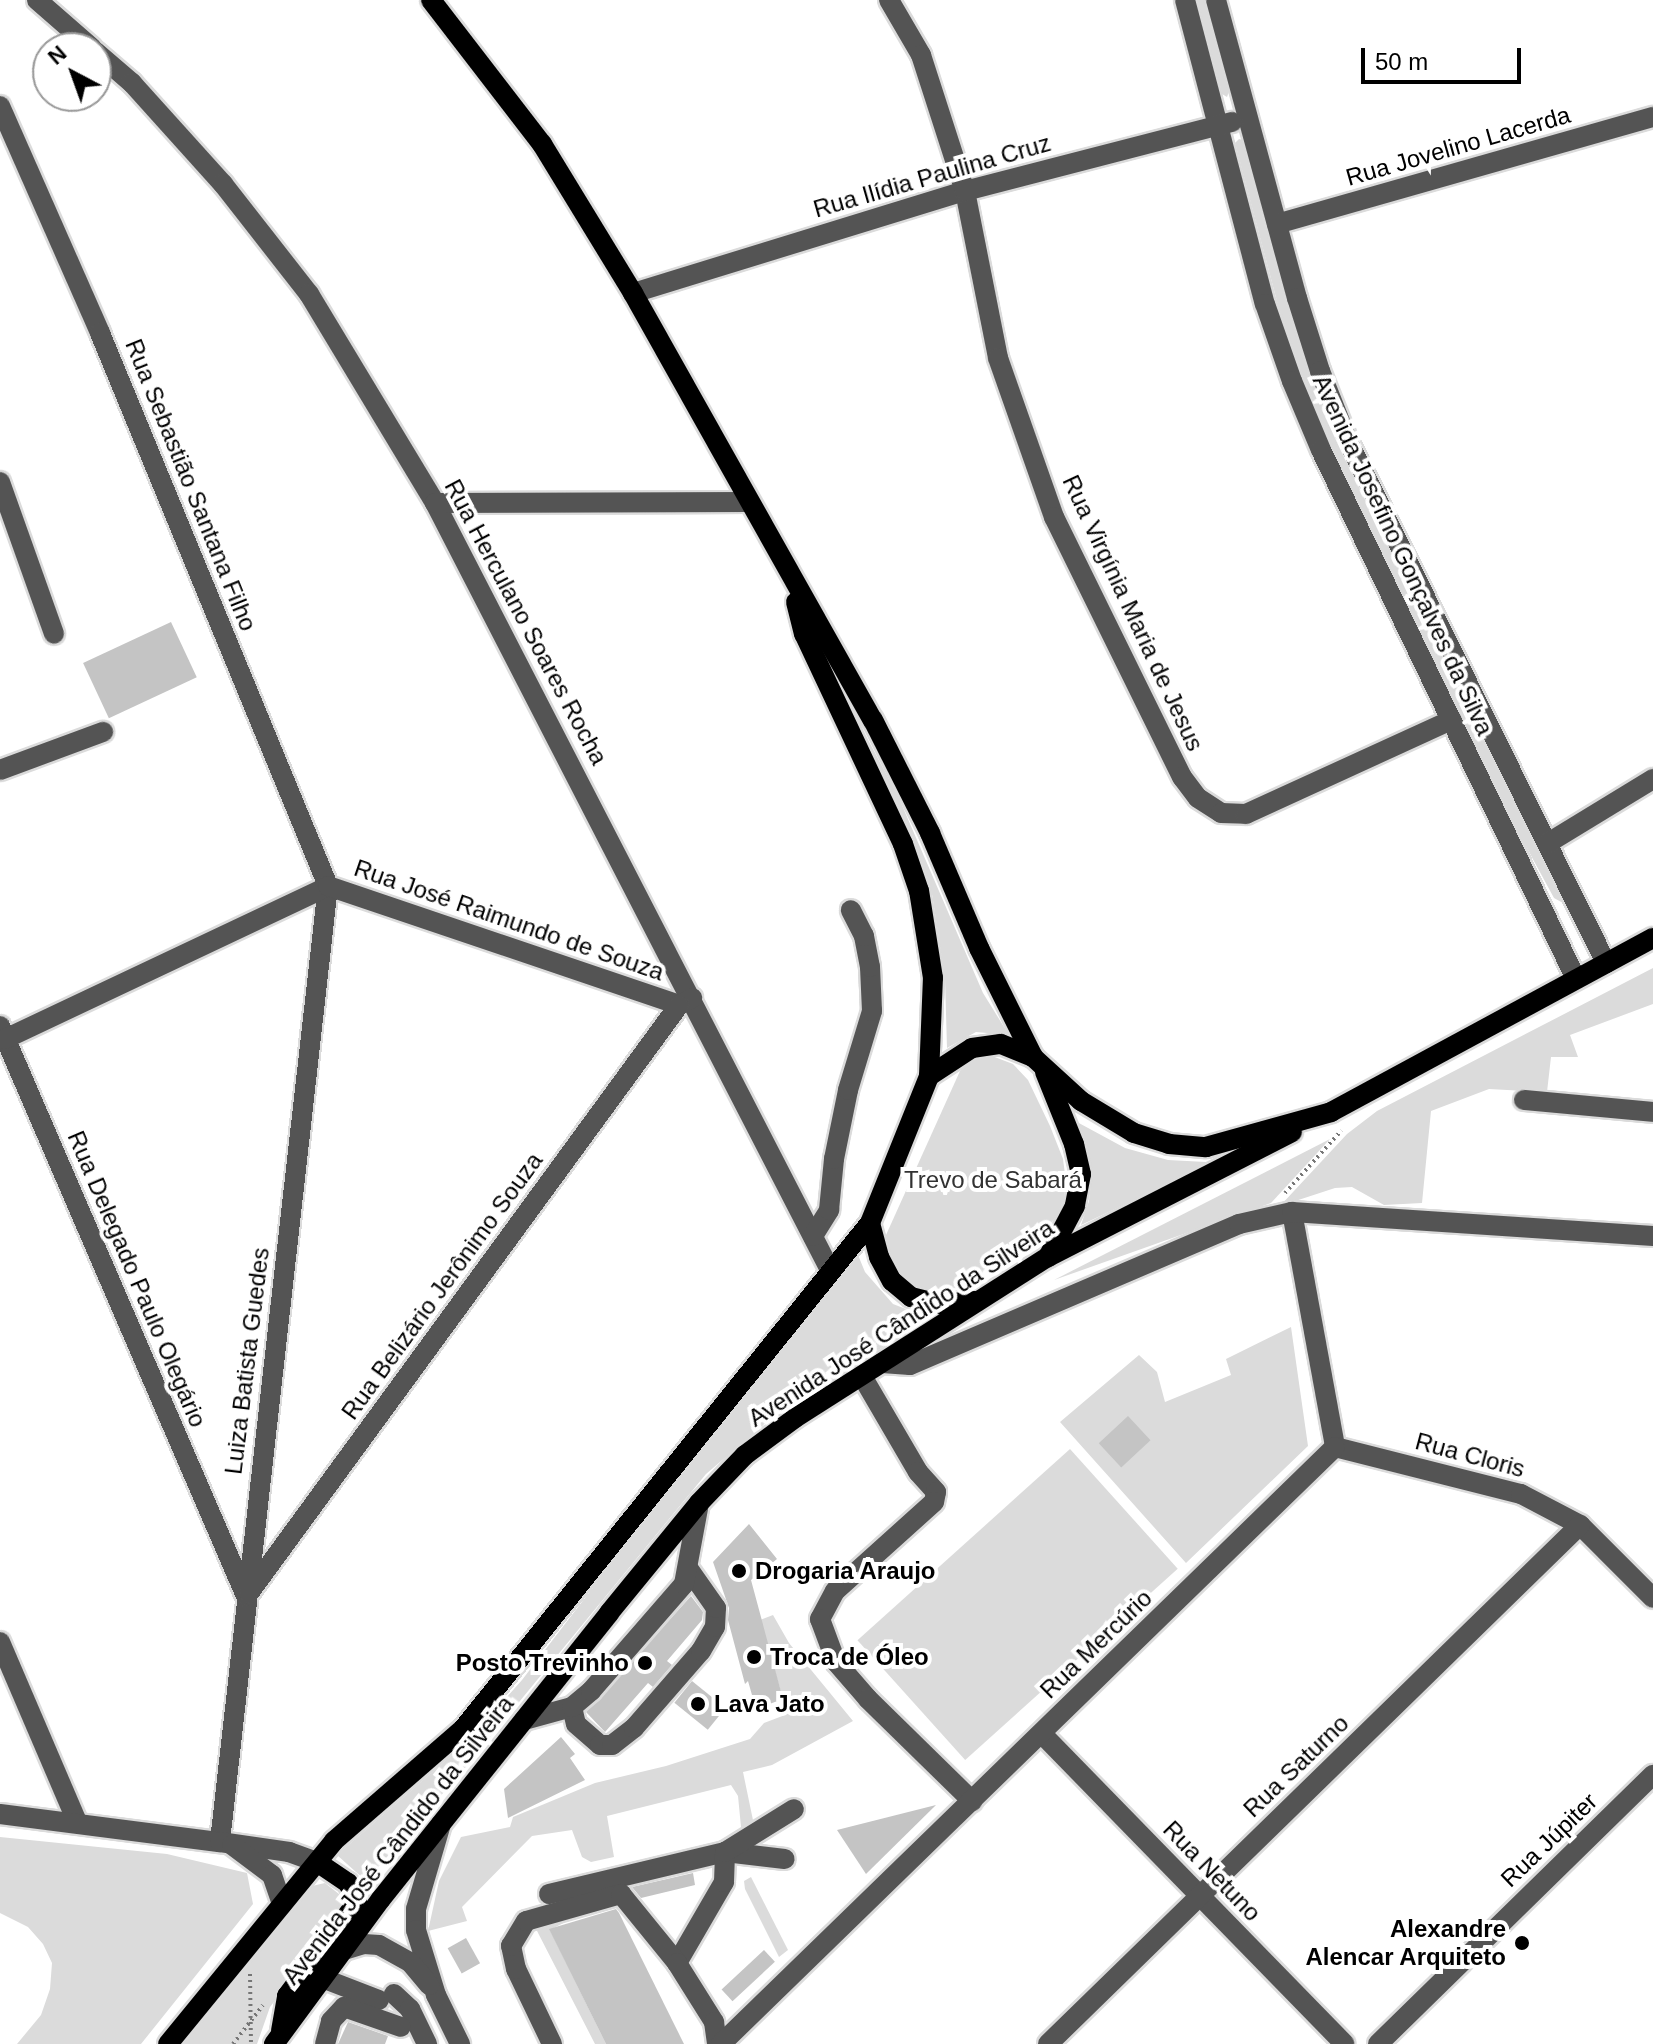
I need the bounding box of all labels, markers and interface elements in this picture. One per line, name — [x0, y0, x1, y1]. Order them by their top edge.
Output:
north arrow — [32, 32, 112, 112]
scale bar — [1365, 32, 1525, 82]
text: N — [43, 40, 71, 70]
text: 50 m — [1375, 48, 1428, 75]
street label: Rua Jovelino Lacerda — [1342, 100, 1574, 192]
street label: Rua Ilídia Paulina Cruz — [810, 128, 1054, 224]
street label: Rua Sebastião Santana Filho — [119, 335, 263, 635]
street label: Avenida Josefino Gonçalves da Silva — [1307, 370, 1499, 740]
street label: Rua Virgínia Maria de Jesus — [1056, 470, 1210, 756]
street label: Rua Herculano Soares Rocha — [438, 474, 614, 770]
street label: Rua José Raimundo de Souza — [350, 853, 668, 987]
street label: Rua Delegado Paulo Olegário — [61, 1127, 213, 1431]
street label: Rua Belizário Jerônimo Souza — [335, 1147, 549, 1425]
park label: Trevo de Sabará — [904, 1166, 1082, 1194]
street label: Avenida José Cândido da Silveira — [743, 1213, 1059, 1433]
street label: Luiza Batista Guedes — [219, 1246, 275, 1476]
street label: Rua Cloris — [1412, 1427, 1528, 1483]
place label: Drogaria Araujo — [755, 1557, 936, 1585]
marker: Drogaria Araujo — [730, 1562, 748, 1580]
street label: Rua Mercúrio — [1034, 1584, 1158, 1704]
place label: Troca de Óleo — [770, 1643, 929, 1671]
marker: Troca de Óleo — [745, 1648, 763, 1666]
place label: Posto Trevinho — [456, 1649, 629, 1677]
marker: Posto Trevinho — [636, 1654, 654, 1672]
street label: Avenida José Cândido da Silveira — [276, 1690, 520, 1990]
place label: Lava Jato — [714, 1690, 825, 1718]
marker: Lava Jato — [689, 1695, 707, 1713]
street label: Rua Saturno — [1238, 1709, 1354, 1823]
street label: Rua Júpiter — [1495, 1787, 1603, 1893]
street label: Rua Netuno — [1157, 1815, 1267, 1927]
place label: Alexandre Alencar Arquiteto — [1305, 1915, 1506, 1971]
marker: Alexandre Alencar Arquiteto — [1513, 1934, 1531, 1952]

